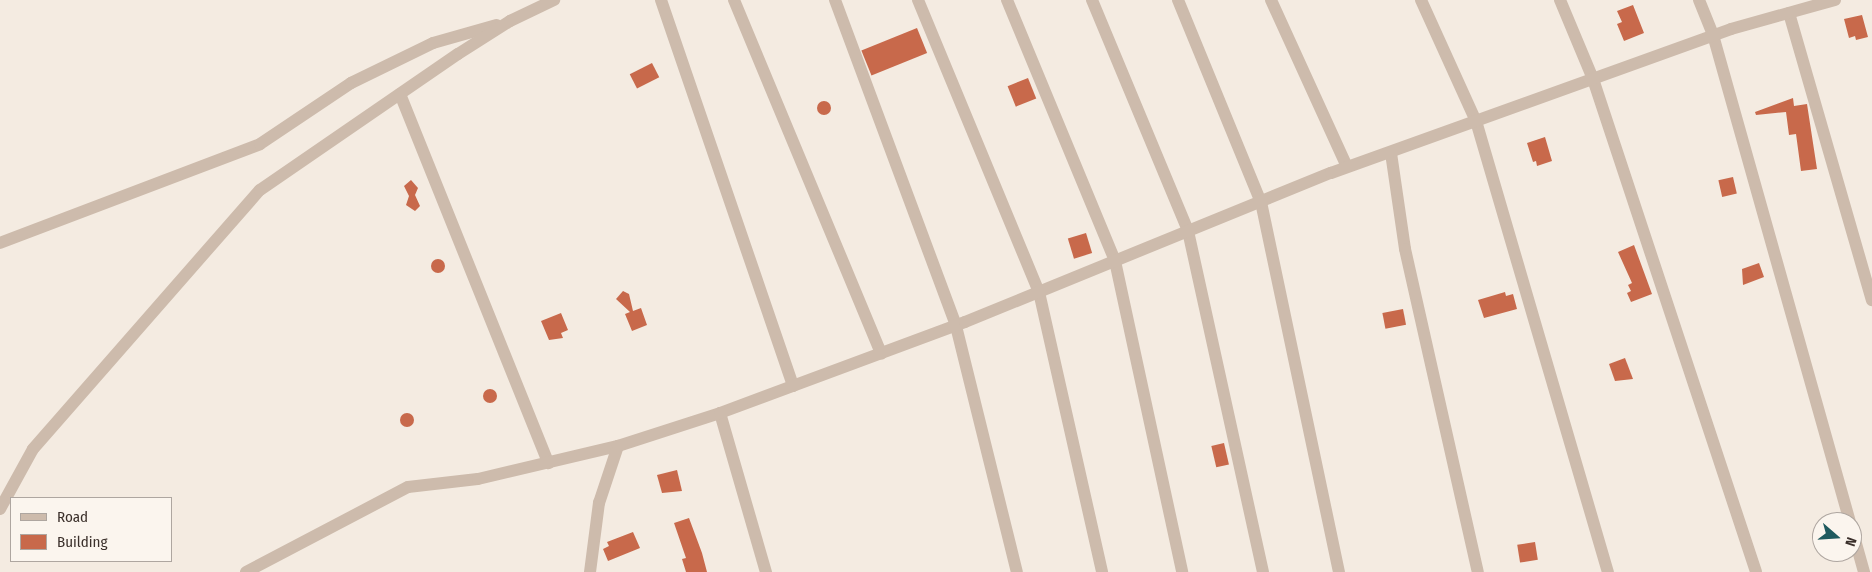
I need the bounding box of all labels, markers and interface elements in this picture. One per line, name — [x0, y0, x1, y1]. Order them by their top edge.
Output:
legend — [10, 497, 172, 562]
text: Road — [57, 508, 88, 526]
north arrow — [1812, 512, 1862, 562]
text: Building — [57, 533, 108, 551]
text: N — [1841, 535, 1860, 548]

